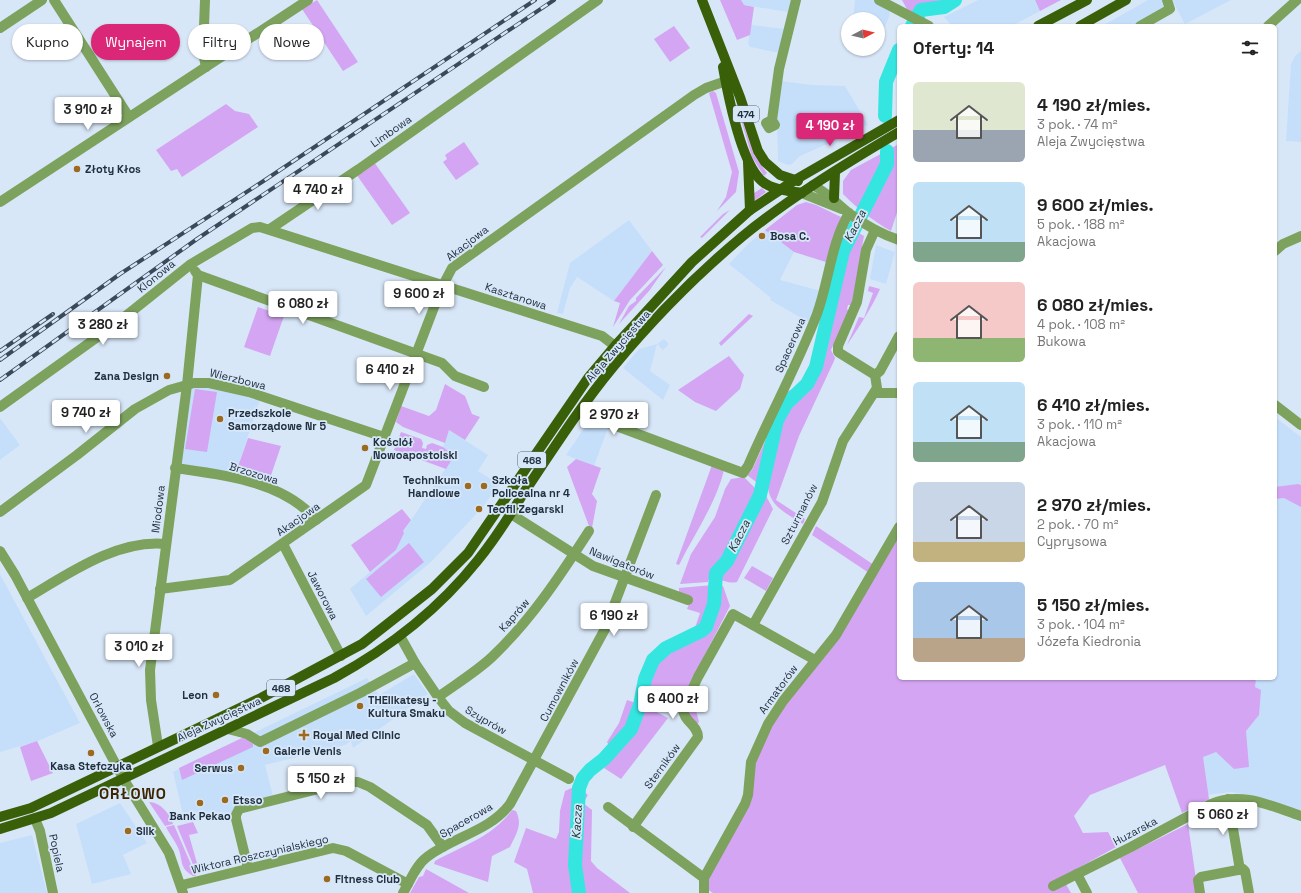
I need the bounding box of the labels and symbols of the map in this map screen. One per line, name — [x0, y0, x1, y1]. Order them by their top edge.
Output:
north arrow — [841, 12, 885, 56]
pin: 3 910 zł — [47, 97, 129, 131]
road number: 474 — [733, 106, 759, 122]
street label: Limbowa — [368, 111, 415, 150]
pin: 4 190 zł — [789, 113, 871, 147]
place label: Złoty Kłos — [85, 162, 141, 176]
marker: Złoty Kłos — [72, 164, 82, 174]
pin: 4 740 zł — [277, 177, 359, 211]
water label: Kacza — [840, 207, 870, 245]
street label: Akacjowa — [443, 222, 492, 264]
place label: Bosa C. — [770, 229, 809, 243]
marker: Bosa C. — [757, 231, 767, 241]
street label: Klonowa — [134, 256, 178, 296]
street label: Kasztanowa — [483, 279, 549, 313]
pin: 9 600 zł — [378, 281, 460, 315]
pin: 6 080 zł — [262, 291, 344, 325]
street label: Aleja Zwycięstwa — [583, 306, 654, 385]
pin: 3 280 zł — [62, 312, 144, 346]
street label: Spacerowa — [772, 315, 809, 375]
pin: 6 410 zł — [349, 357, 431, 391]
street label: Wierzbowa — [208, 365, 268, 393]
place label: Zana Design — [94, 369, 159, 383]
marker: Zana Design — [162, 371, 172, 381]
pin: 9 740 zł — [45, 400, 127, 434]
pin: 2 970 zł — [573, 402, 655, 436]
place label: Przedszkole Samorządowe Nr 5 — [228, 406, 326, 433]
marker: Przedszkole Samorządowe Nr 5 — [215, 414, 225, 424]
place label: Kościół Nowoapostolski — [373, 435, 458, 462]
marker: Kościół Nowoapostolski — [360, 443, 370, 453]
road number: 468 — [518, 452, 546, 468]
street label: Brzozowa — [228, 459, 281, 487]
place label: Technikum Handlowe — [403, 473, 460, 500]
place label: Szkoła Policealna nr 4 — [492, 473, 570, 500]
marker: Technikum Handlowe — [463, 481, 473, 491]
marker: Szkoła Policealna nr 4 — [479, 481, 489, 491]
street label: Szturmanów — [778, 481, 820, 547]
street label: Miodowa — [148, 484, 168, 534]
street label: Akacjowa — [274, 499, 323, 539]
place label: Teofil Zegarski — [487, 502, 564, 516]
marker: Teofil Zegarski — [474, 504, 484, 514]
water label: Kacza — [724, 517, 754, 555]
street label: Nawigatorów — [587, 544, 657, 583]
street label: Jaworowa — [305, 568, 342, 623]
street label: Kaprów — [496, 595, 532, 635]
pin: 6 190 zł — [573, 603, 655, 637]
pin: 3 010 zł — [98, 634, 180, 668]
street label: Cumowników — [537, 656, 582, 724]
street label: Armatorów — [755, 661, 801, 716]
road number: 468 — [267, 680, 295, 696]
pin: 6 400 zł — [632, 686, 714, 720]
place label: Leon — [182, 688, 208, 702]
street label: Orłowska — [86, 690, 122, 740]
marker: Leon — [211, 690, 221, 700]
street label: Aleja Zwycięstwa — [175, 693, 264, 745]
place label: THElikatesy - Kultura Smaku — [368, 693, 445, 720]
marker: THElikatesy - Kultura Smaku — [355, 701, 365, 711]
street label: Szyprów — [463, 703, 509, 738]
place label: Royal Med Clinic — [313, 728, 401, 742]
marker: Royal Med Clinic — [298, 729, 310, 741]
street label: Sterników — [641, 740, 683, 791]
place label: Galerie Venis — [274, 744, 342, 758]
marker: Galerie Venis — [261, 746, 271, 756]
marker: Kasa Stefczyka — [86, 748, 96, 758]
place label: Kasa Stefczyka — [50, 759, 132, 773]
place label: Serwus — [194, 761, 233, 775]
marker: Serwus — [236, 763, 246, 773]
pin: 5 150 zł — [280, 766, 362, 800]
district label: ORŁOWO — [99, 784, 167, 803]
place label: Etsso — [233, 793, 263, 807]
marker: Etsso — [220, 795, 230, 805]
marker: Bank Pekao — [195, 798, 205, 808]
street label: Spacerowa — [437, 799, 496, 841]
pin: 5 060 zł — [1182, 802, 1264, 836]
water label: Kacza — [568, 804, 586, 839]
place label: Bank Pekao — [169, 809, 231, 823]
street label: Huzarska — [1111, 813, 1160, 848]
place label: Silk — [136, 824, 156, 838]
marker: Silk — [123, 826, 133, 836]
street label: Wiktora Roszczynialskiego — [190, 831, 330, 877]
street label: Popiela — [46, 833, 68, 874]
place label: Fitness Club — [335, 872, 400, 886]
marker: Fitness Club — [322, 874, 332, 884]

